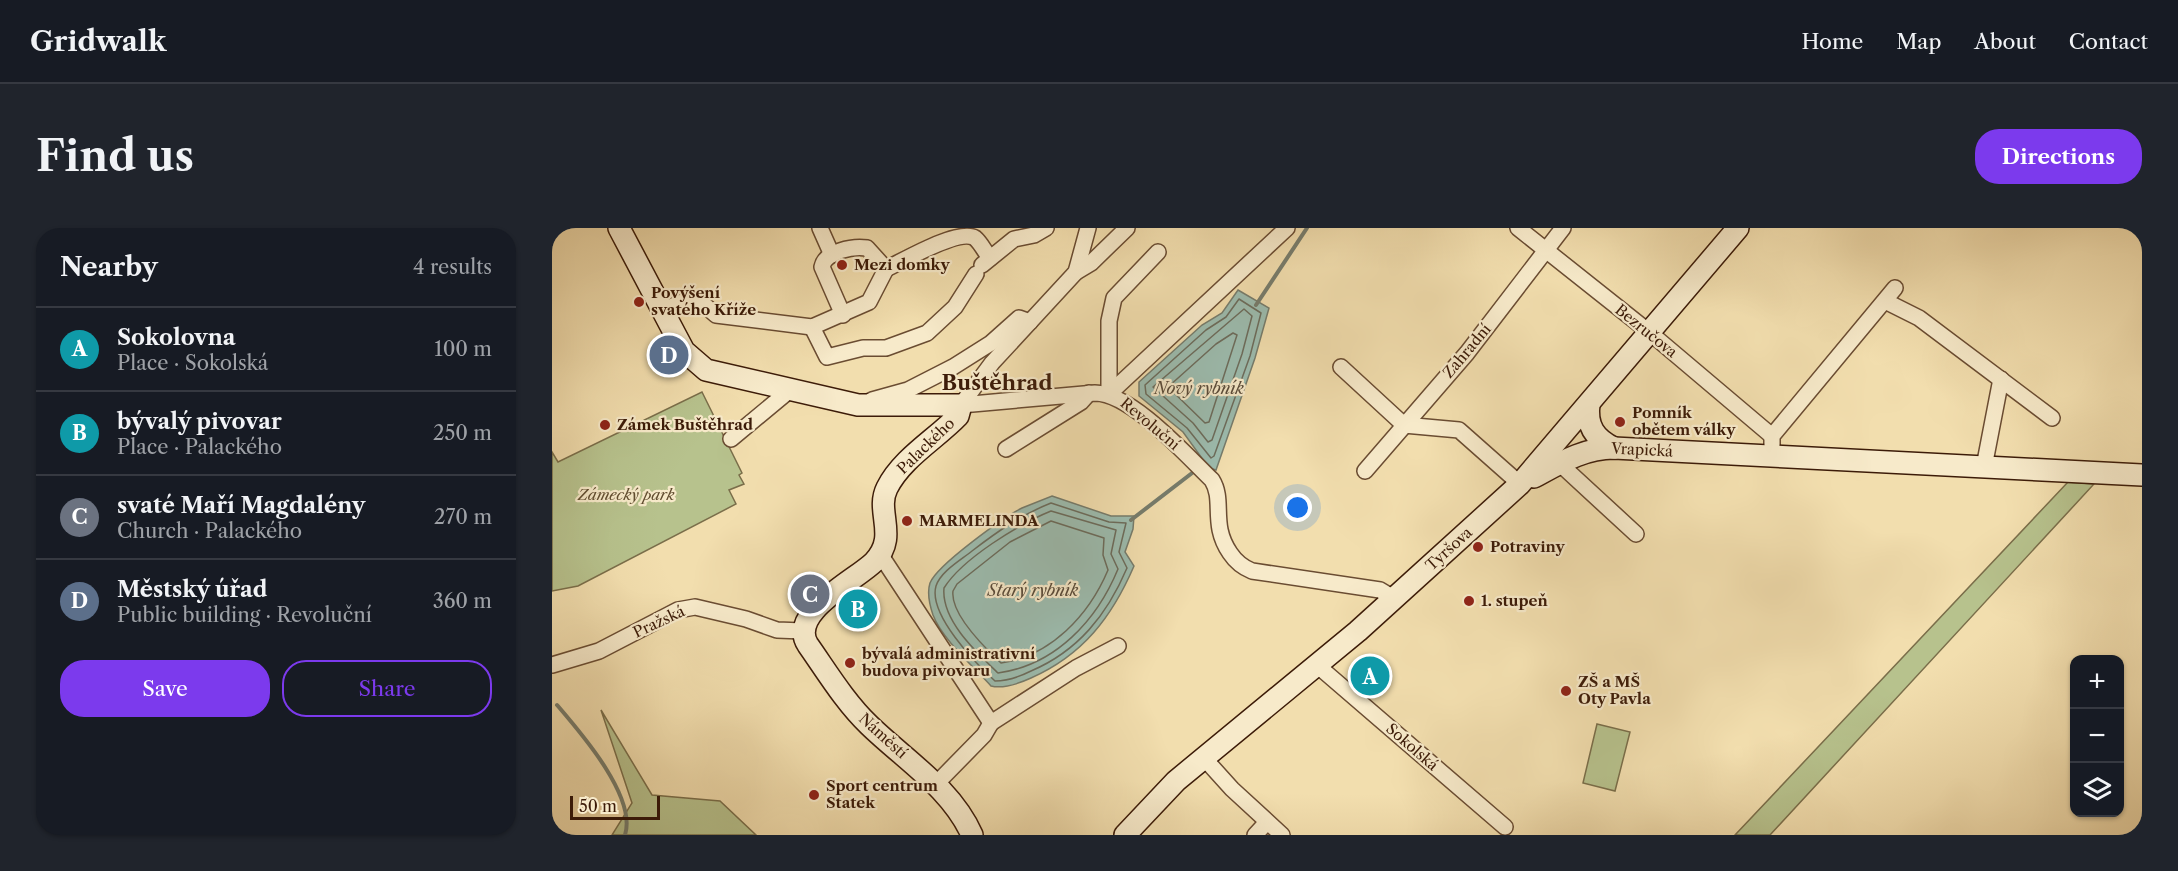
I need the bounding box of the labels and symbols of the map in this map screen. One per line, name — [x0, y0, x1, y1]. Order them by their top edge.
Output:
place label: Mezi domky — [854, 255, 950, 274]
marker: Mezi domky — [835, 258, 849, 272]
place label: Povýšení svatého Kříže — [651, 283, 756, 319]
marker: Povýšení svatého Kříže — [632, 295, 646, 309]
street label: Bezručova — [1611, 300, 1681, 362]
street label: Zahradní — [1439, 319, 1495, 382]
pin: D — [650, 332, 688, 378]
district label: Buštěhrad — [942, 370, 1052, 395]
water label: Nový rybník — [1152, 378, 1245, 398]
street label: Revoluční — [1117, 393, 1184, 454]
place label: Pomník obětem války — [1632, 403, 1736, 439]
street label: Palackého — [893, 413, 958, 478]
place label: Zámek Buštěhrad — [617, 415, 753, 434]
marker: Pomník obětem války — [1613, 415, 1627, 429]
marker: Zámek Buštěhrad — [598, 418, 612, 432]
street label: Vrapická — [1610, 438, 1673, 461]
park label: Zámecký park — [577, 485, 675, 504]
your location — [1283, 493, 1312, 522]
place label: MARMELINDA — [919, 511, 1039, 530]
marker: MARMELINDA — [900, 514, 914, 528]
street label: Tyršova — [1421, 523, 1476, 575]
place label: Potraviny — [1490, 537, 1565, 556]
marker: Potraviny — [1471, 540, 1485, 554]
pin: C — [790, 572, 830, 616]
water label: Starý rybník — [987, 580, 1079, 600]
pin: B — [838, 586, 878, 632]
place label: 1. stupeň — [1481, 591, 1549, 610]
marker: 1. stupeň — [1462, 594, 1476, 608]
street label: Pražská — [630, 601, 688, 642]
place label: bývalá administrativní budova pivovaru — [861, 644, 1036, 680]
pin: A — [1350, 654, 1390, 698]
marker: bývalá administrativní budova pivovaru — [843, 656, 857, 670]
place label: ZŠ a MŠ Oty Pavla — [1578, 672, 1651, 708]
marker: ZŠ a MŠ Oty Pavla — [1559, 684, 1573, 698]
street label: Náměstí — [855, 709, 912, 763]
street label: Sokolská — [1382, 719, 1442, 774]
place label: Sport centrum Statek — [826, 776, 938, 812]
marker: Sport centrum Statek — [807, 788, 821, 802]
scale bar — [570, 793, 660, 820]

